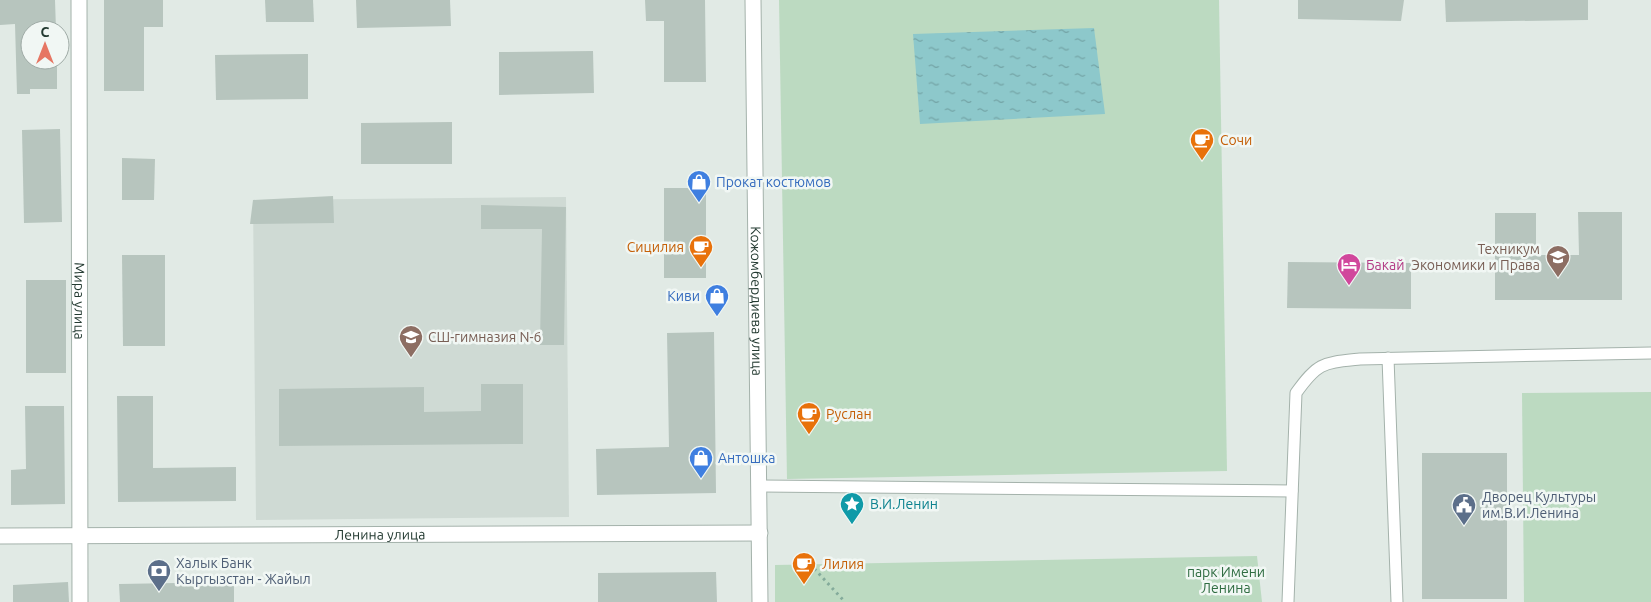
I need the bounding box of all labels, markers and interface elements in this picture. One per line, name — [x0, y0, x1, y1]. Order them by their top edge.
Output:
north arrow — [20, 20, 70, 70]
text: С — [41, 24, 50, 40]
cafe icon: Сочи — [1189, 127, 1215, 161]
place label: Сочи — [1220, 132, 1252, 148]
shop icon: Прокат костюмов — [686, 169, 712, 203]
place label: Прокат костюмов — [716, 174, 831, 190]
street label: Кожомбердиева улица — [748, 226, 765, 376]
cafe icon: Сицилия — [688, 234, 714, 268]
place label: Сицилия — [627, 239, 684, 255]
place label: Техникум Экономики и Права — [1411, 241, 1540, 273]
school or university icon: Техникум Экономики и Права — [1545, 244, 1571, 278]
hotel icon: Бакай — [1336, 252, 1362, 286]
place label: Бакай — [1366, 257, 1405, 273]
street label: Мира улица — [71, 262, 88, 340]
shop icon: Киви — [704, 283, 730, 317]
place label: Киви — [667, 288, 700, 304]
school or university icon: СШ-гимназия N-6 — [398, 324, 424, 358]
place label: СШ-гимназия N-6 — [428, 329, 542, 345]
cafe icon: Руслан — [796, 401, 822, 435]
place label: Руслан — [826, 406, 872, 422]
shop icon: Антошка — [688, 445, 714, 479]
place label: Антошка — [718, 450, 775, 466]
place label: Дворец Культуры им.В.И.Ленина — [1482, 489, 1596, 521]
place icon: В.И.Ленин — [839, 491, 865, 525]
public building icon: Дворец Культуры им.В.И.Ленина — [1451, 492, 1477, 526]
place label: В.И.Ленин — [870, 496, 938, 512]
street label: Ленина улица — [335, 526, 425, 543]
cafe icon: Лилия — [791, 551, 817, 585]
place label: Халык Банк Кыргызстан - Жайыл — [176, 555, 311, 587]
place label: Лилия — [822, 556, 864, 572]
bank icon: Халык Банк Кыргызстан - Жайыл — [146, 558, 172, 592]
park label: парк Имени Ленина — [1187, 564, 1265, 596]

